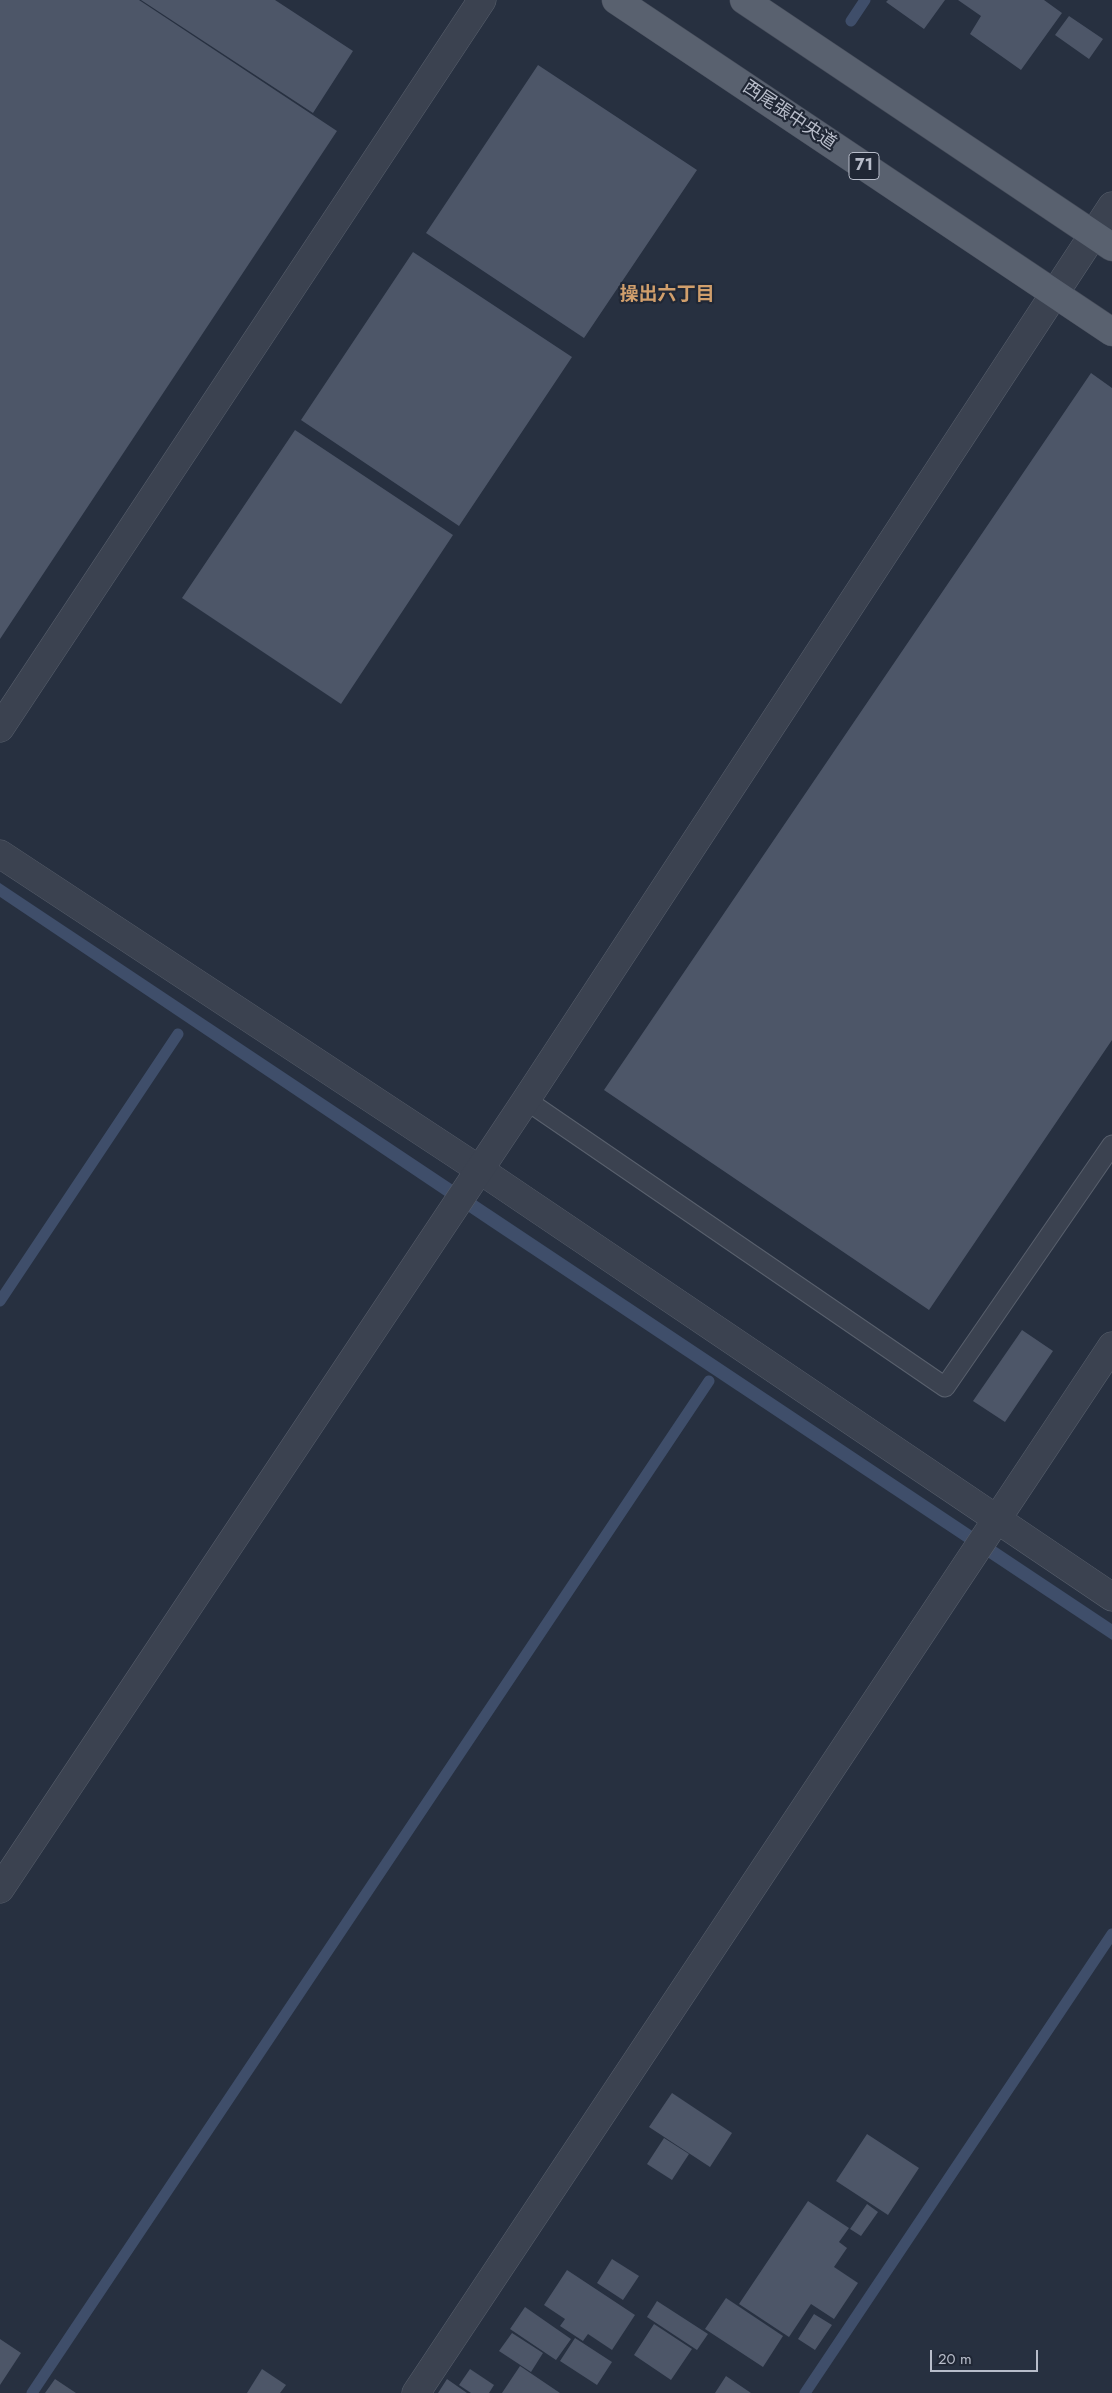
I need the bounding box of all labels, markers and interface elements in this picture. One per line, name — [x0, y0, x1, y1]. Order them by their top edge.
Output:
street label: 西尾張中央道 — [738, 77, 840, 155]
road number: 71 — [849, 153, 879, 180]
district label: 操出六丁目 — [620, 284, 714, 306]
scale bar — [932, 2340, 1040, 2372]
text: 20 m — [938, 2348, 972, 2370]

